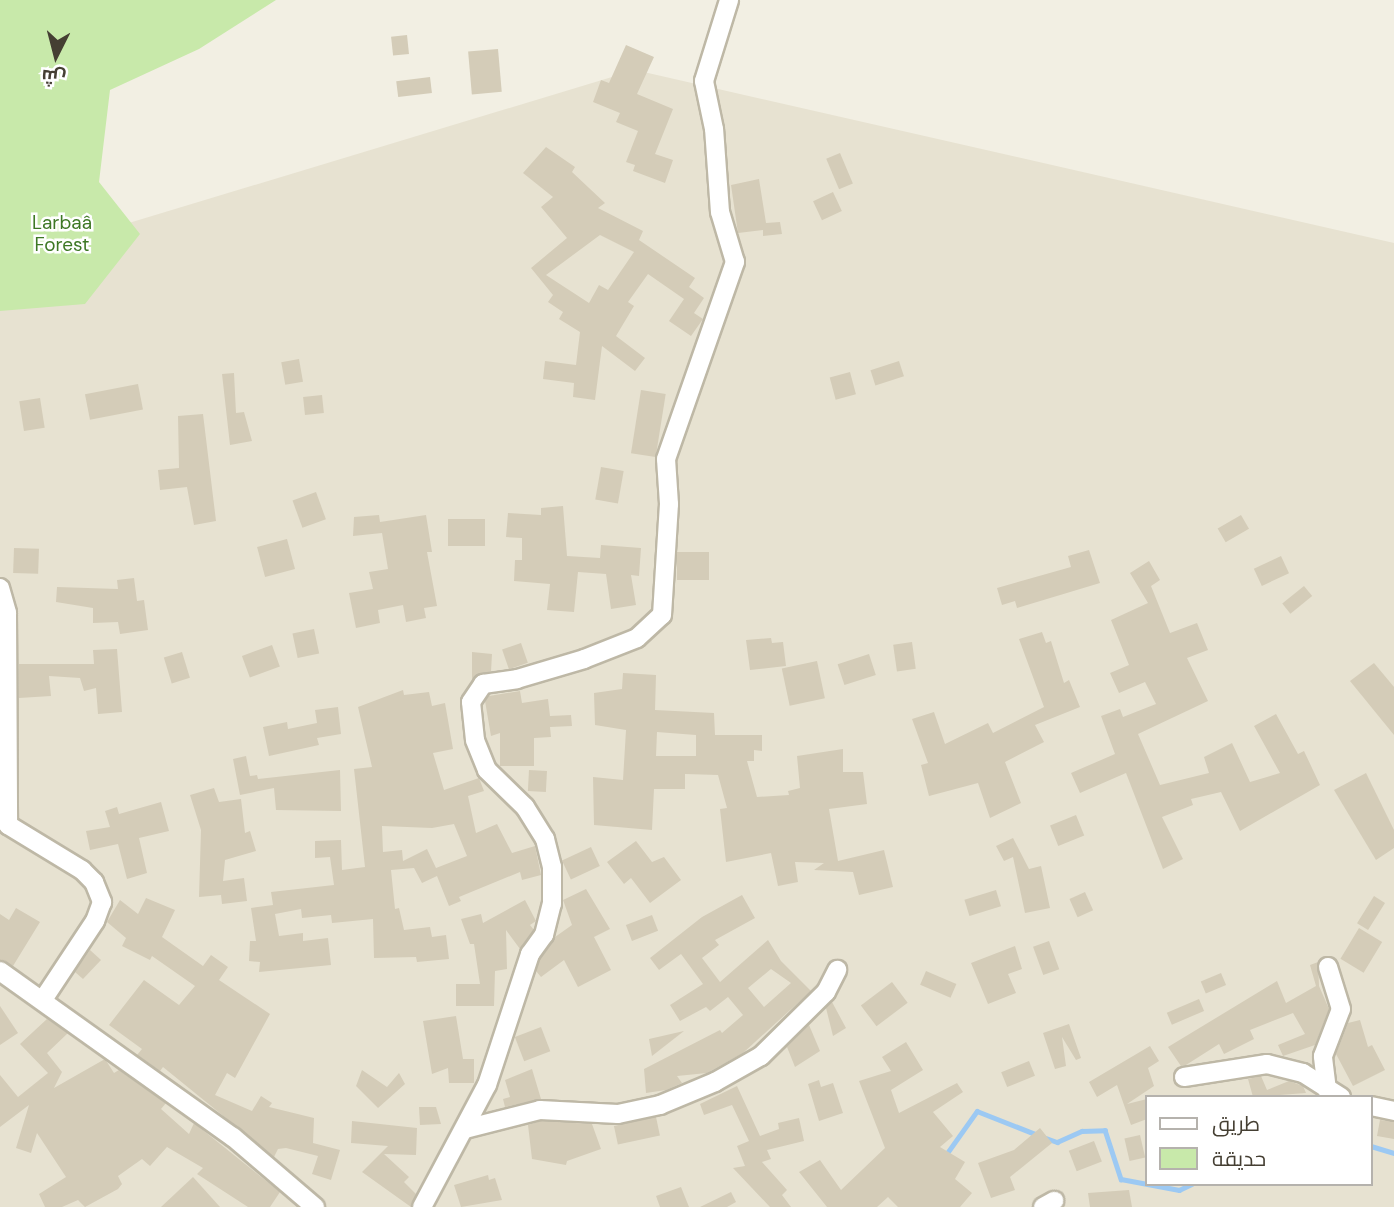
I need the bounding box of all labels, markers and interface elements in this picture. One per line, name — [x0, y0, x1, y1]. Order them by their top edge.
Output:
north arrow — [21, 21, 91, 91]
text: ش — [40, 64, 67, 91]
park label: Larbaâ Forest — [32, 212, 92, 256]
legend — [1146, 1095, 1373, 1186]
text: طريق — [1212, 1110, 1260, 1138]
text: حديقة — [1212, 1145, 1266, 1173]

